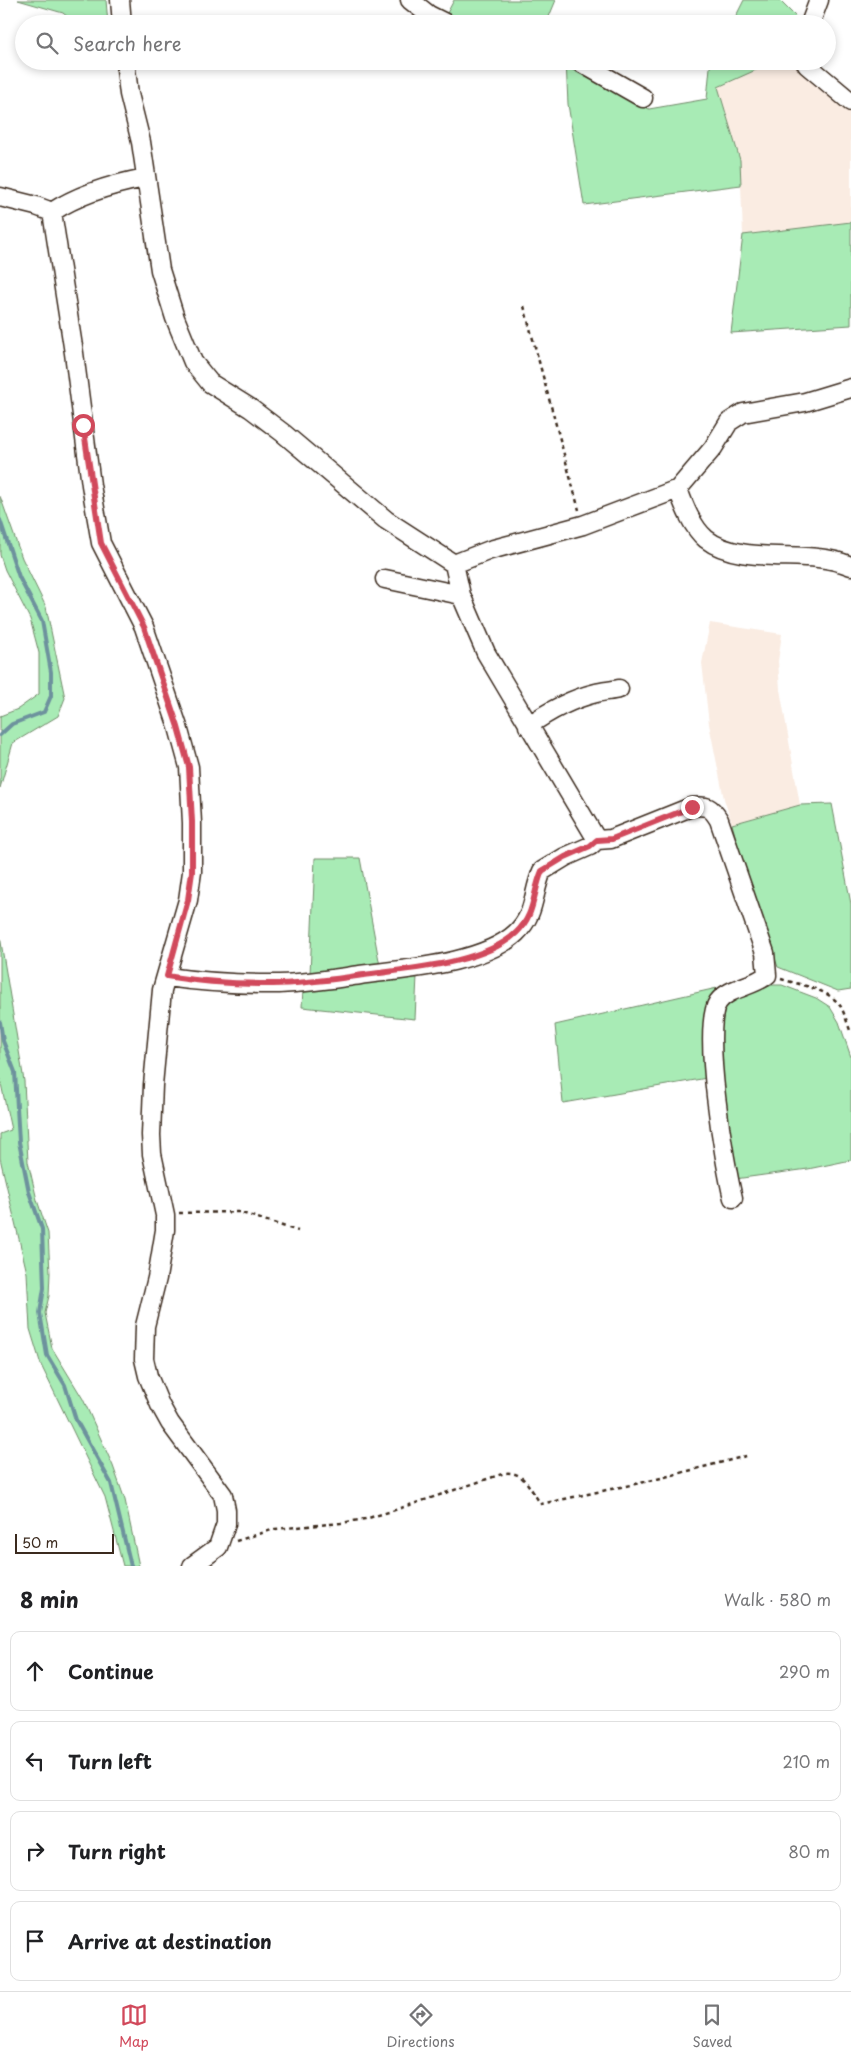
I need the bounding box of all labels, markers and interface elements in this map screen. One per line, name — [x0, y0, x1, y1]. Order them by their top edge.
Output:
search box — [15, 15, 836, 70]
icon: search — [33, 29, 61, 57]
text: Search here — [73, 29, 182, 57]
route start — [72, 414, 95, 437]
route end — [681, 796, 704, 819]
scale bar — [15, 1531, 114, 1554]
text: 50 m — [22, 1532, 58, 1553]
text: 8 min — [20, 1583, 79, 1615]
text: Walk · 580 m — [724, 1587, 831, 1611]
icon: ahead — [21, 1657, 49, 1685]
text: Continue — [68, 1657, 154, 1685]
text: 290 m — [779, 1659, 830, 1683]
icon: left — [21, 1747, 49, 1775]
text: Turn left — [68, 1747, 152, 1775]
text: 210 m — [782, 1749, 830, 1773]
icon: right — [21, 1837, 49, 1865]
text: Turn right — [68, 1837, 166, 1865]
text: 80 m — [788, 1839, 830, 1863]
icon: arrive — [21, 1927, 49, 1955]
text: Arrive at destination — [68, 1927, 272, 1955]
tab: Map — [119, 2001, 149, 2052]
tab: Directions — [387, 2001, 455, 2052]
tab: Saved — [692, 2001, 732, 2052]

